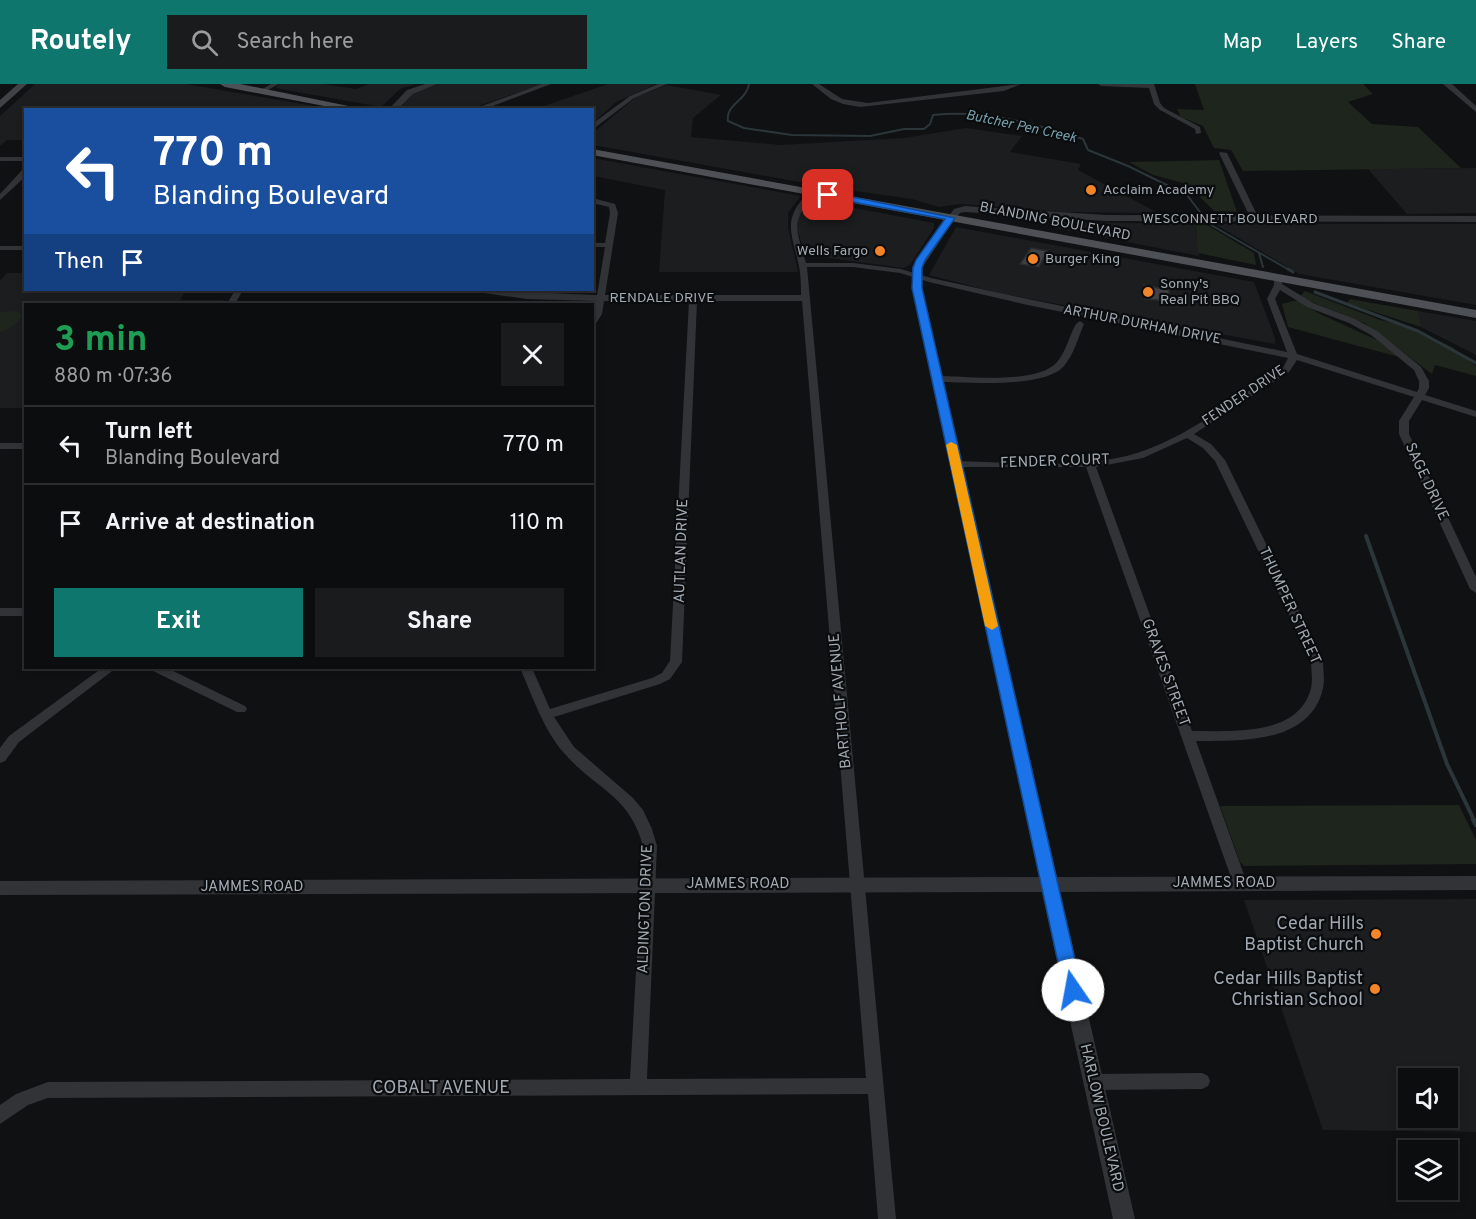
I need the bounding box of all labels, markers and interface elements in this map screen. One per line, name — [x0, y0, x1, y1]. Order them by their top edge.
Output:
search box — [167, 15, 587, 69]
text: Routely — [30, 24, 131, 60]
icon: search — [188, 26, 221, 59]
text: Search here — [236, 29, 354, 56]
text: Map — [1223, 29, 1262, 56]
text: Layers — [1295, 29, 1358, 56]
text: Share — [1391, 29, 1446, 56]
water label: Butcher Pen Creek — [964, 107, 1079, 147]
text: 770 m — [153, 128, 273, 181]
icon: left — [54, 132, 132, 210]
pin — [802, 169, 853, 220]
icon: arrive — [811, 178, 844, 211]
text: Blanding Boulevard — [153, 180, 389, 214]
place label: Acclaim Academy — [1103, 182, 1214, 199]
marker: Acclaim Academy — [1084, 183, 1098, 197]
street label: BLANDING BOULEVARD — [978, 199, 1132, 245]
street label: WESCONNETT BOULEVARD — [1142, 211, 1318, 228]
place label: Wells Fargo — [797, 243, 868, 260]
marker: Wells Fargo — [873, 244, 887, 258]
icon: arrive — [116, 246, 149, 279]
text: Then — [54, 249, 104, 276]
place label: Burger King — [1045, 251, 1120, 268]
marker: Burger King — [1026, 252, 1040, 266]
place label: Sonny's Real Pit BBQ — [1160, 276, 1240, 309]
marker: Sonny's Real Pit BBQ — [1141, 285, 1155, 299]
street label: RENDALE DRIVE — [609, 290, 715, 307]
street label: ARTHUR DURHAM DRIVE — [1062, 301, 1222, 349]
text: 3 min — [54, 318, 148, 364]
button: close — [501, 323, 564, 386]
street label: FENDER DRIVE — [1199, 362, 1289, 430]
text: 880 m · 07:36 — [54, 364, 172, 390]
text: Turn left — [105, 419, 193, 446]
icon: left — [54, 429, 87, 462]
text: 770 m — [503, 432, 564, 459]
street label: SAGE DRIVE — [1400, 440, 1452, 524]
text: Blanding Boulevard — [105, 446, 280, 472]
street label: FENDER COURT — [1000, 451, 1110, 473]
street label: AUTLAN DRIVE — [671, 499, 693, 603]
icon: arrive — [54, 507, 87, 540]
text: Arrive at destination — [105, 510, 315, 537]
text: 110 m — [510, 510, 564, 537]
street label: THUMPER STREET — [1253, 544, 1325, 668]
button: Exit — [54, 588, 303, 657]
button: Share — [315, 588, 564, 657]
street label: GRAVES STREET — [1137, 616, 1193, 730]
street label: BARTHOLF AVENUE — [826, 632, 856, 769]
street label: ALDINGTON DRIVE — [634, 844, 658, 974]
street label: JAMMES ROAD — [1172, 874, 1276, 893]
street label: JAMMES ROAD — [686, 875, 790, 894]
street label: JAMMES ROAD — [200, 878, 304, 897]
place label: Cedar Hills Baptist Church — [1244, 913, 1364, 957]
marker: Cedar Hills Baptist Church — [1369, 927, 1383, 941]
position arrow — [1041, 958, 1105, 1022]
place label: Cedar Hills Baptist Christian School — [1213, 968, 1363, 1012]
marker: Cedar Hills Baptist Christian School — [1368, 982, 1382, 996]
street label: HARLOW BOULEVARD — [1075, 1042, 1127, 1194]
map controls — [1398, 1068, 1458, 1200]
button: sound — [1398, 1068, 1458, 1128]
street label: COBALT AVENUE — [372, 1077, 510, 1100]
button: layers — [1398, 1140, 1458, 1200]

